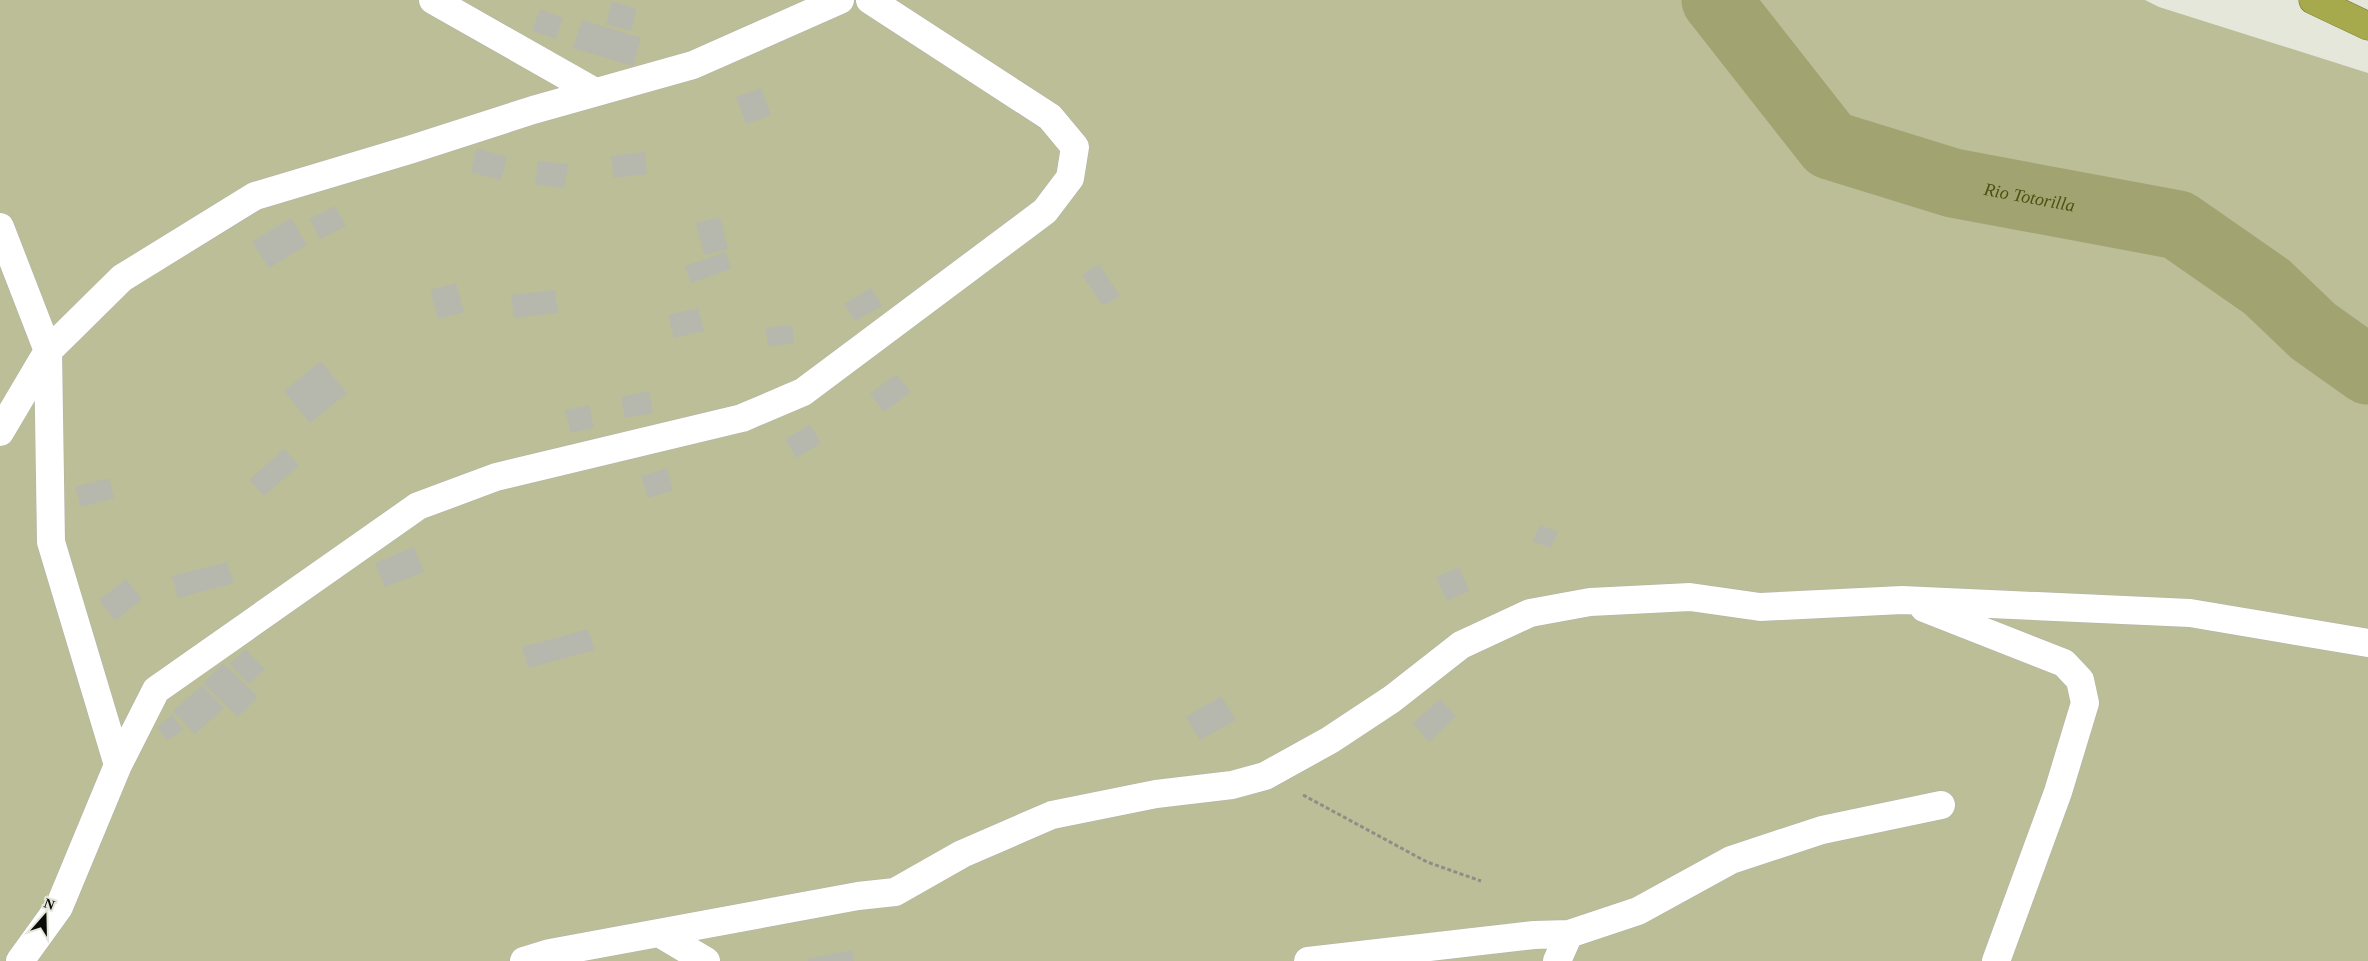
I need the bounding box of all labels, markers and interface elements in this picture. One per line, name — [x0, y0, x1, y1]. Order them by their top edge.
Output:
water label: Rio Totorilla — [1981, 179, 2077, 216]
north arrow — [20, 891, 70, 941]
text: N — [42, 895, 57, 913]

